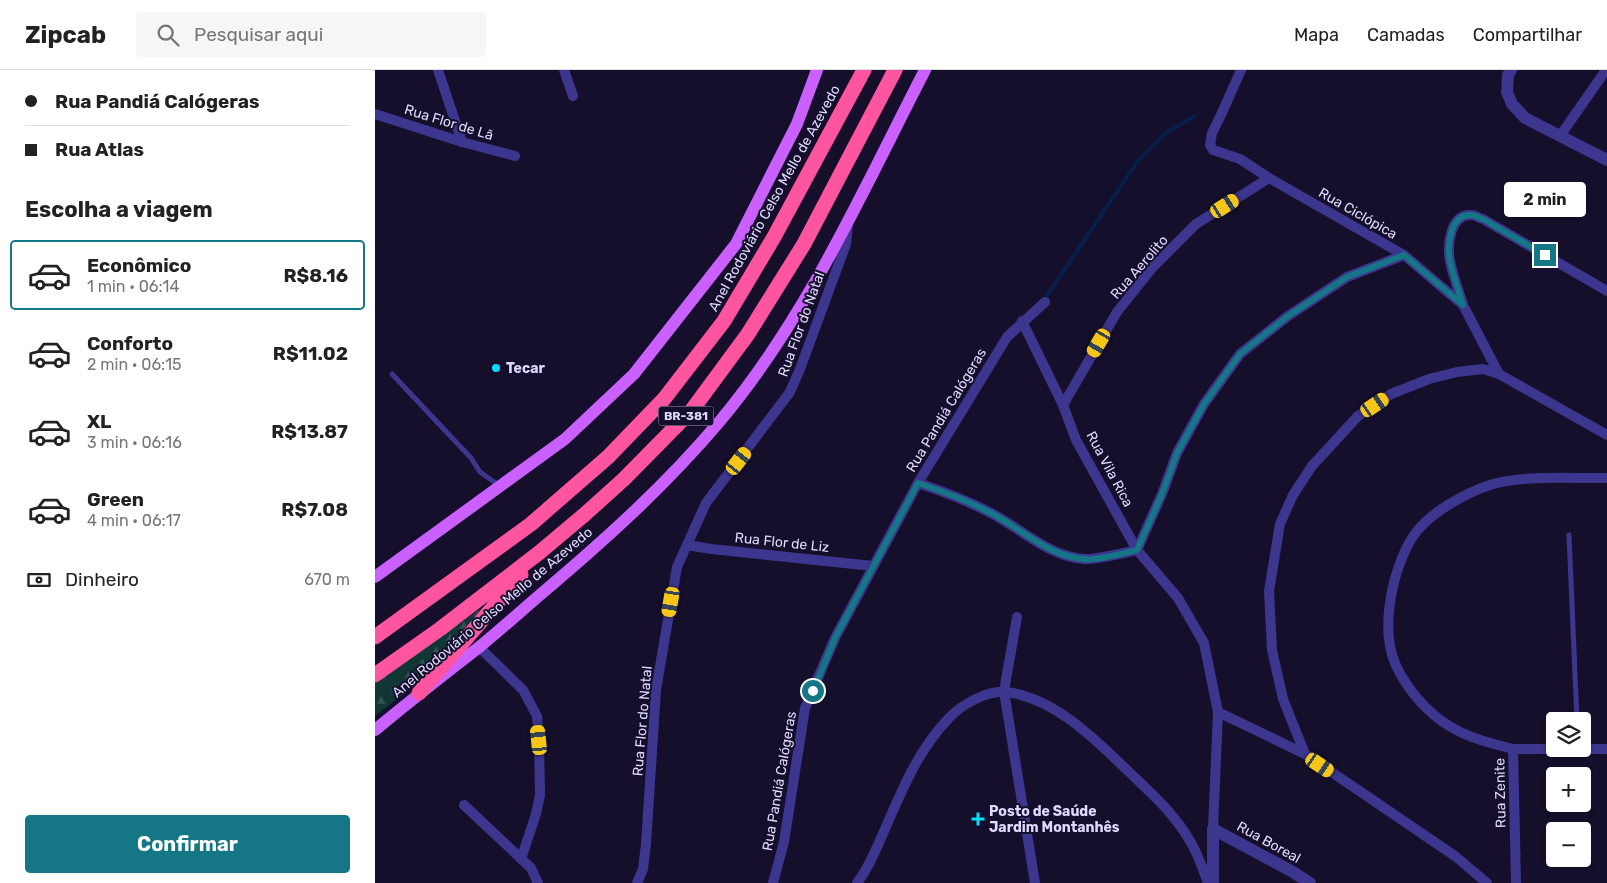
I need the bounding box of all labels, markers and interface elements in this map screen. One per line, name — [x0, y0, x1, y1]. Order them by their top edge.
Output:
search box — [136, 12, 486, 57]
text: Zipcab — [25, 21, 106, 49]
icon: search — [154, 21, 182, 49]
text: Pesquisar aqui — [194, 23, 323, 46]
text: Mapa — [1294, 24, 1339, 46]
text: Camadas — [1367, 24, 1445, 46]
text: Compartilhar — [1473, 24, 1582, 46]
street label: Anel Rodoviário Celso Mello de Azevedo — [705, 82, 844, 314]
text: Rua Pandiá Calógeras — [55, 90, 259, 113]
street label: Rua Flor de Lã — [402, 101, 495, 144]
text: Rua Atlas — [55, 138, 144, 161]
callout: 2 min — [1504, 182, 1586, 218]
street label: Rua Ciclópica — [1315, 184, 1400, 243]
text: 2 min — [1523, 190, 1567, 209]
car — [1208, 192, 1241, 220]
text: Escolha a viagem — [25, 196, 213, 223]
street label: Rua Aerolito — [1107, 232, 1172, 303]
route end — [1534, 244, 1556, 266]
icon: car — [27, 253, 72, 298]
text: Econômico — [87, 254, 191, 277]
text: R$8.16 — [283, 264, 348, 287]
street label: Rua Flor do Natal — [775, 269, 828, 379]
text: 1 min · 06:14 — [87, 277, 179, 296]
car — [1085, 326, 1112, 360]
icon: car — [27, 331, 72, 376]
text: Conforto — [87, 332, 173, 355]
text: R$11.02 — [273, 342, 348, 365]
street label: Rua Pandiá Calógeras — [903, 345, 990, 475]
text: 2 min · 06:15 — [87, 355, 181, 374]
place label: Tecar — [506, 360, 545, 377]
marker: Tecar — [490, 362, 502, 374]
car — [1358, 390, 1391, 420]
road number: BR-381 — [659, 406, 713, 426]
icon: car — [27, 409, 72, 454]
text: XL — [87, 410, 111, 433]
text: R$13.87 — [271, 420, 348, 443]
street label: Rua Vila Rica — [1082, 428, 1137, 510]
text: 3 min · 06:16 — [87, 433, 182, 452]
car — [723, 445, 754, 477]
icon: car — [27, 487, 72, 532]
text: Green — [87, 488, 144, 511]
text: R$7.08 — [281, 498, 348, 521]
text: 4 min · 06:17 — [87, 511, 181, 530]
street label: Anel Rodoviário Celso Mello de Azevedo — [389, 524, 596, 701]
street label: Rua Flor de Liz — [734, 529, 830, 556]
icon: cash — [25, 566, 53, 594]
text: Dinheiro — [65, 568, 139, 591]
text: 670 m — [304, 570, 350, 589]
car — [661, 586, 680, 618]
street label: Rua Flor do Natal — [629, 665, 656, 777]
route start — [802, 680, 824, 702]
street label: Rua Pandiá Calógeras — [759, 710, 800, 852]
map controls — [1546, 712, 1591, 867]
button: layers — [1546, 712, 1591, 757]
car — [529, 724, 548, 756]
car — [1303, 750, 1336, 780]
street label: Rua Zenite — [1491, 758, 1510, 828]
button: + — [1546, 767, 1591, 812]
place label: Posto de Saúde Jardim Montanhês — [989, 803, 1120, 836]
marker: Posto de Saúde Jardim Montanhês — [971, 812, 985, 826]
button: Confirmar — [25, 815, 350, 873]
street label: Rua Boreal — [1234, 818, 1304, 867]
button: − — [1546, 822, 1591, 867]

